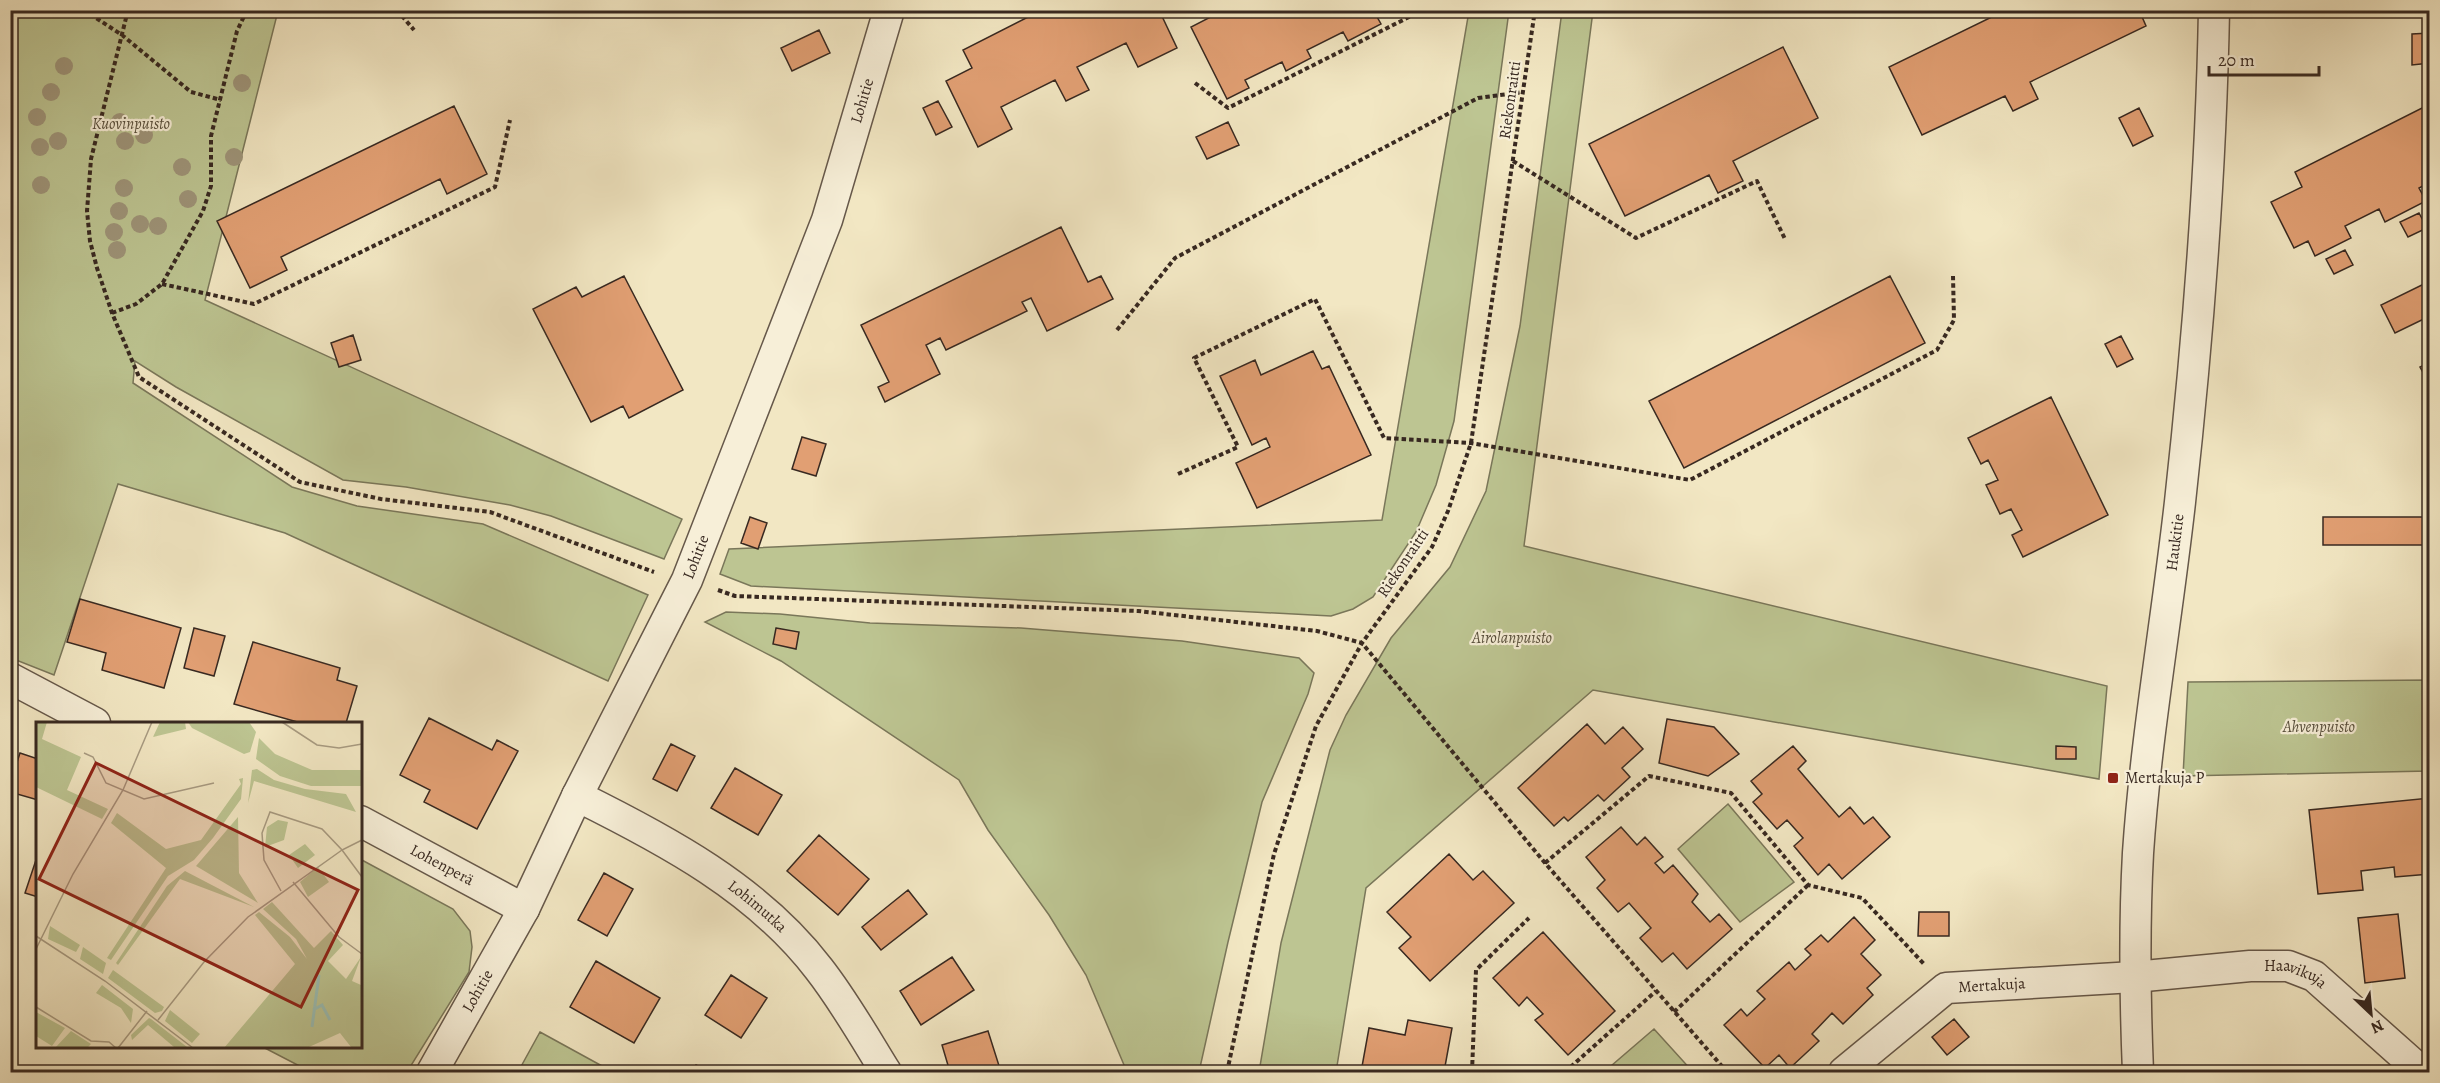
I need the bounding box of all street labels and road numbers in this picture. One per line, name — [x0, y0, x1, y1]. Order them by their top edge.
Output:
street label: Riekonraitti — [1494, 60, 1526, 140]
street label: Lohitie — [845, 75, 879, 126]
street label: Haukitie — [2161, 513, 2190, 572]
street label: Riekonraitti — [1372, 524, 1434, 602]
street label: Lohitie — [677, 532, 715, 583]
street label: Lohenperä — [406, 839, 478, 891]
street label: Lohimutka — [723, 875, 792, 938]
street label: Haavikuja — [2264, 955, 2332, 994]
street label: Lohitie — [457, 966, 499, 1017]
street label: Mertakuja — [1958, 972, 2027, 998]

